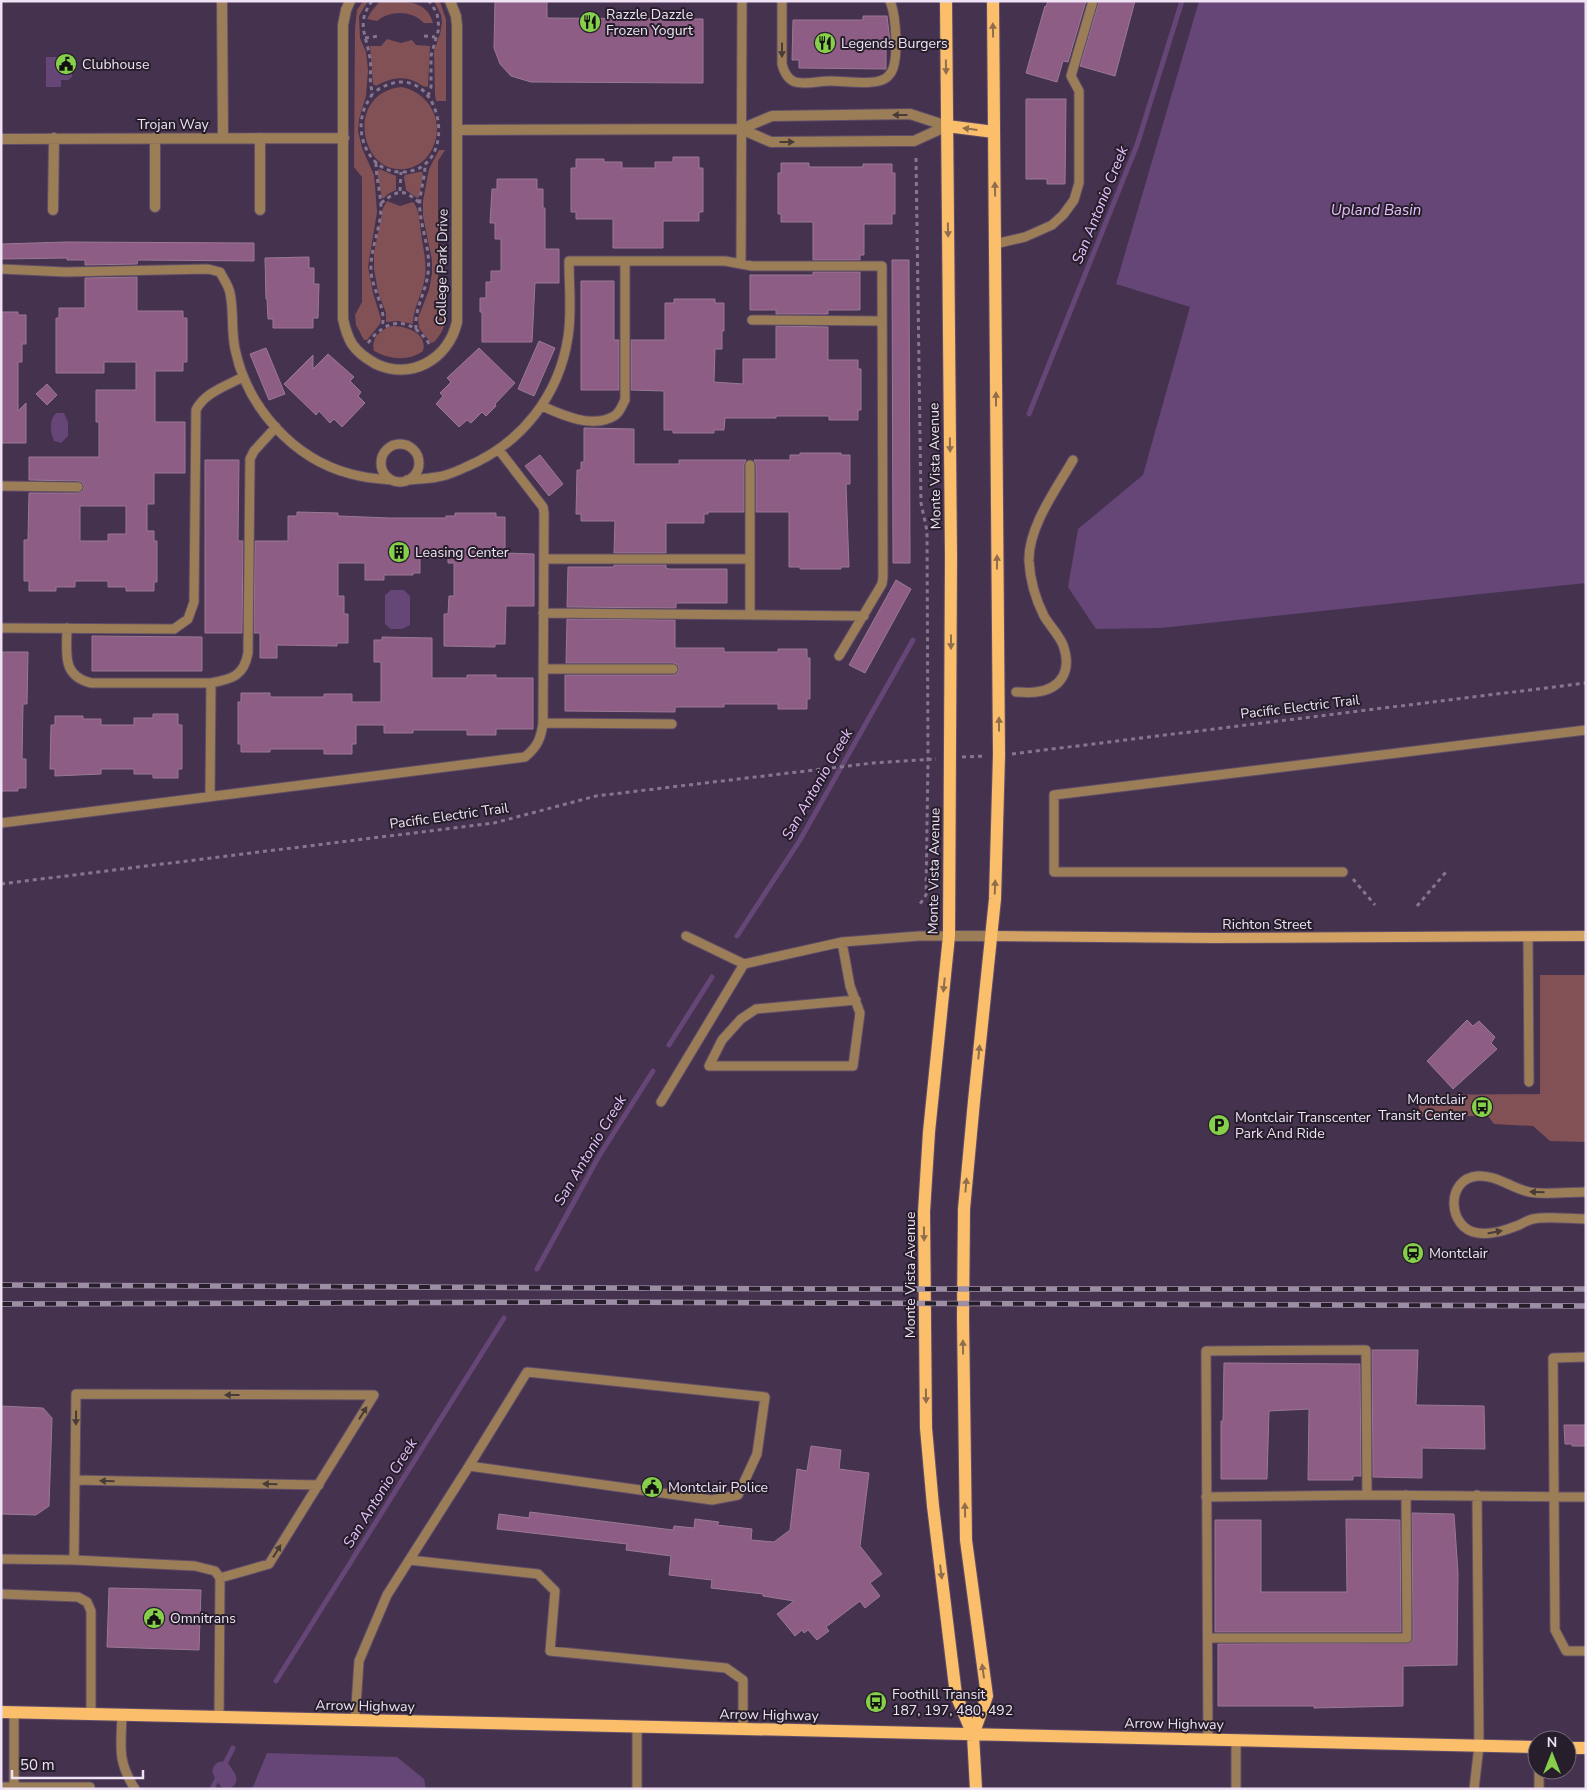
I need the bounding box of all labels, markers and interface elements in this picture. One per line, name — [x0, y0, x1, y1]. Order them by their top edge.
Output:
place label: Razzle Dazzle Frozen Yogurt — [606, 5, 693, 40]
restaurant icon: Razzle Dazzle Frozen Yogurt — [578, 10, 602, 34]
one-way arrow — [989, 22, 997, 38]
restaurant icon: Legends Burgers — [813, 31, 837, 55]
place label: Legends Burgers — [841, 34, 948, 53]
one-way arrow — [778, 42, 786, 58]
public building icon: Clubhouse — [54, 52, 78, 76]
place label: Clubhouse — [82, 55, 149, 74]
one-way arrow — [942, 60, 950, 76]
one-way arrow — [892, 111, 908, 119]
street label: Trojan Way — [137, 115, 210, 134]
one-way arrow — [962, 125, 978, 133]
one-way arrow — [780, 138, 796, 146]
water label: San Antonio Creek — [1067, 143, 1133, 267]
one-way arrow — [991, 181, 999, 197]
water label: Upland Basin — [1331, 200, 1421, 220]
street label: College Park Drive — [431, 209, 453, 325]
one-way arrow — [944, 222, 952, 238]
one-way arrow — [992, 391, 1000, 407]
street label: Monte Vista Avenue — [924, 402, 946, 530]
one-way arrow — [946, 437, 954, 453]
building icon: Leasing Center — [387, 540, 411, 564]
place label: Leasing Center — [415, 543, 509, 562]
one-way arrow — [993, 554, 1001, 570]
one-way arrow — [947, 635, 955, 651]
street label: Pacific Electric Trail — [1239, 690, 1362, 724]
one-way arrow — [994, 716, 1002, 732]
water label: San Antonio Creek — [777, 724, 857, 843]
street label: Pacific Electric Trail — [388, 798, 511, 834]
street label: Monte Vista Avenue — [923, 807, 945, 935]
one-way arrow — [991, 879, 999, 895]
street label: Richton Street — [1222, 915, 1312, 934]
one-way arrow — [940, 977, 948, 993]
one-way arrow — [975, 1044, 983, 1060]
place label: Montclair Transit Center — [1378, 1090, 1466, 1125]
water label: San Antonio Creek — [549, 1091, 631, 1209]
bus stop icon: Montclair Transit Center — [1470, 1095, 1494, 1119]
place label: Montclair Transcenter Park And Ride — [1235, 1108, 1371, 1143]
parking icon: Montclair Transcenter Park And Ride — [1207, 1113, 1231, 1137]
one-way arrow — [963, 1176, 971, 1192]
one-way arrow — [1529, 1188, 1545, 1196]
street label: Monte Vista Avenue — [901, 1212, 920, 1338]
one-way arrow — [920, 1226, 928, 1242]
one-way arrow — [1488, 1227, 1504, 1235]
station icon: Montclair — [1401, 1241, 1425, 1265]
place label: Montclair — [1429, 1244, 1488, 1263]
one-way arrow — [959, 1339, 967, 1355]
one-way arrow — [922, 1388, 930, 1404]
one-way arrow — [224, 1391, 240, 1399]
one-way arrow — [359, 1406, 368, 1419]
one-way arrow — [72, 1411, 80, 1427]
water label: San Antonio Creek — [338, 1434, 422, 1552]
public building icon: Montclair Police — [640, 1475, 664, 1499]
one-way arrow — [99, 1477, 115, 1485]
place label: Montclair Police — [668, 1478, 768, 1497]
one-way arrow — [262, 1480, 278, 1488]
one-way arrow — [961, 1501, 969, 1517]
one-way arrow — [273, 1544, 282, 1557]
one-way arrow — [937, 1564, 945, 1580]
public building icon: Omnitrans — [142, 1606, 166, 1630]
place label: Omnitrans — [170, 1609, 236, 1628]
one-way arrow — [979, 1663, 987, 1679]
place label: Foothill Transit 187, 197, 480, 492 — [892, 1685, 1013, 1720]
bus stop icon: Foothill Transit 187, 197, 480, 492 — [864, 1690, 888, 1714]
street label: Arrow Highway — [315, 1696, 416, 1716]
street label: Arrow Highway — [719, 1705, 820, 1725]
street label: Arrow Highway — [1124, 1714, 1225, 1734]
north arrow — [1527, 1730, 1577, 1780]
text: N — [1547, 1733, 1557, 1752]
scale bar — [12, 1748, 144, 1780]
text: 50 m — [20, 1755, 55, 1775]

